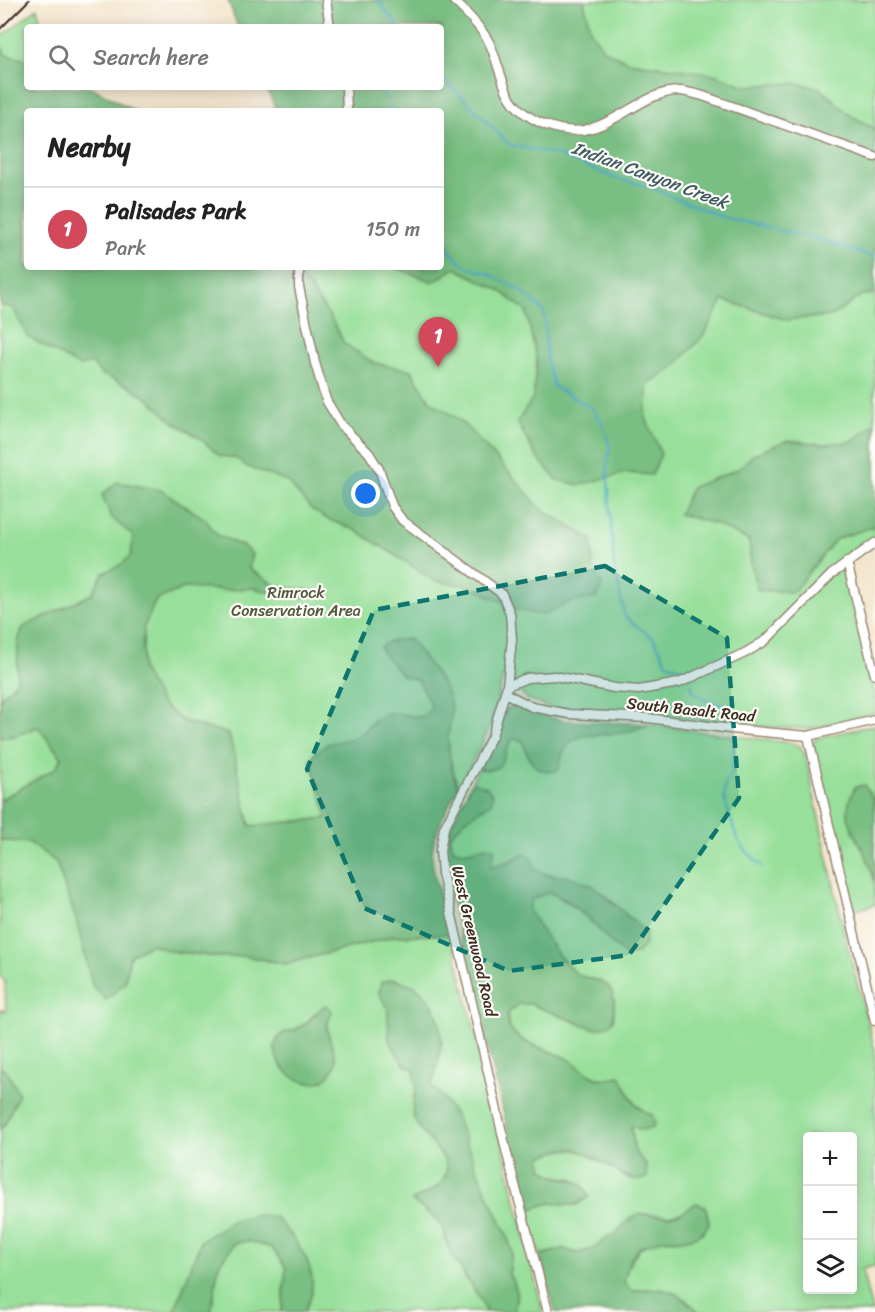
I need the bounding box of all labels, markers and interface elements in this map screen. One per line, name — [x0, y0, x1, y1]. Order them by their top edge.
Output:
search box — [24, 24, 444, 90]
text: Search here — [93, 38, 209, 77]
icon: search — [45, 41, 78, 74]
text: Nearby — [48, 124, 130, 170]
water label: Indian Canyon Creek — [567, 132, 735, 219]
text: Palisades Park — [105, 192, 247, 231]
text: 1 — [63, 212, 72, 247]
text: 150 m — [366, 212, 420, 247]
text: Park — [105, 231, 146, 266]
pin: 1 — [418, 318, 458, 367]
your location — [351, 479, 380, 508]
park label: Rimrock Conservation Area — [231, 578, 361, 625]
street label: South Basalt Road — [625, 688, 758, 731]
street label: West Greenwood Road — [443, 863, 506, 1021]
map controls — [803, 1132, 857, 1294]
button: + — [803, 1132, 857, 1186]
button: − — [803, 1186, 857, 1240]
button: layers — [803, 1240, 857, 1294]

